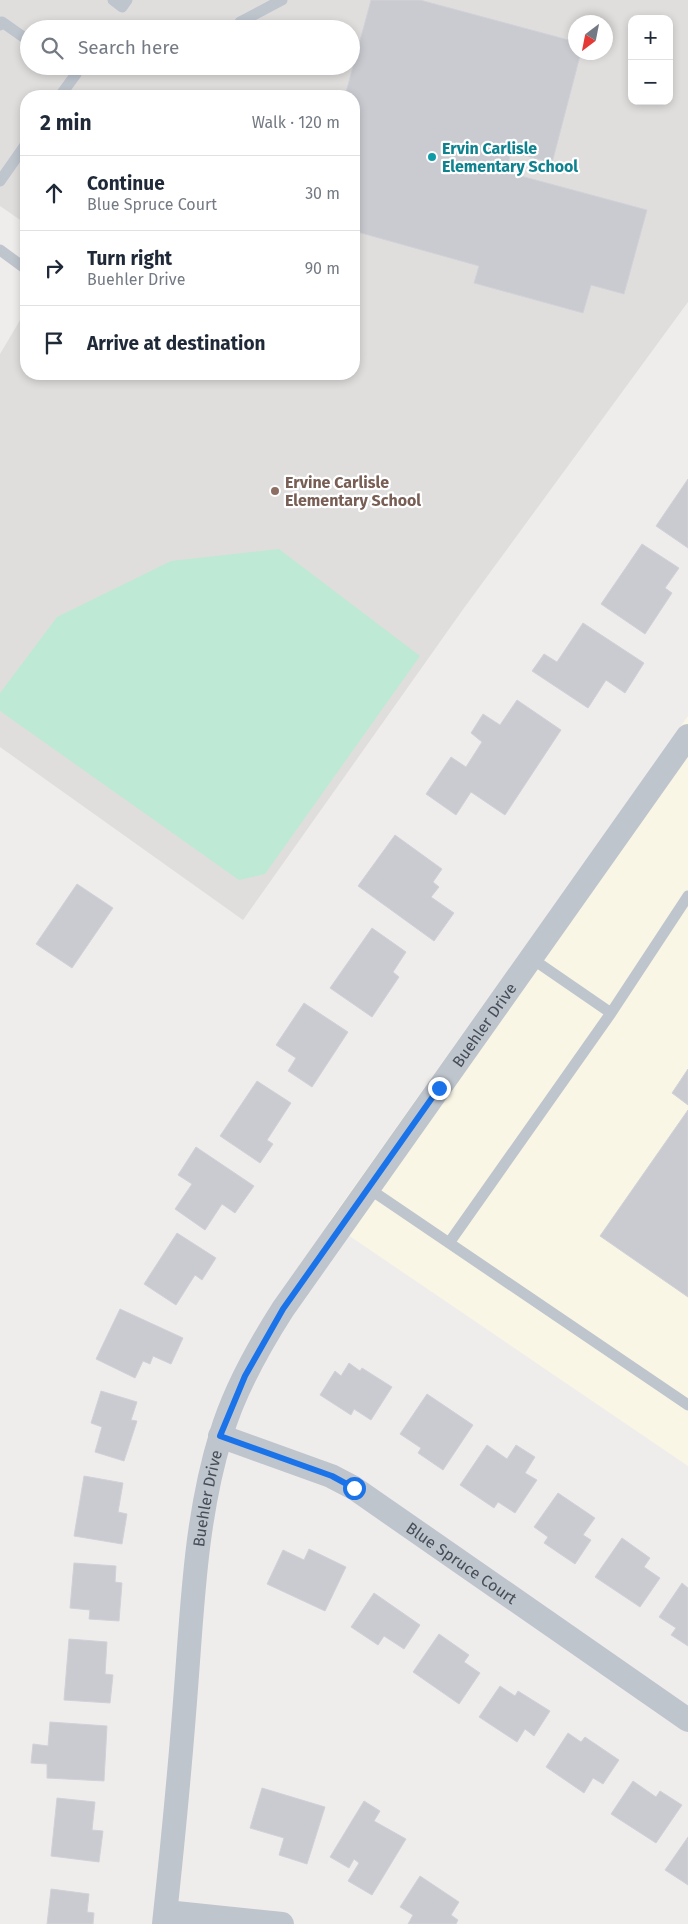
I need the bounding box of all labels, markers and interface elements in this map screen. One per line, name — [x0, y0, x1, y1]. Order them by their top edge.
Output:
north arrow — [568, 15, 613, 60]
map controls — [628, 15, 673, 105]
button: + — [628, 15, 673, 60]
search box — [20, 20, 360, 75]
icon: search — [38, 34, 66, 62]
text: Search here — [78, 36, 179, 59]
button: − — [628, 60, 673, 105]
text: 2 min — [40, 110, 92, 136]
text: Walk · 120 m — [252, 113, 340, 132]
place label: Ervin Carlisle Elementary School — [442, 139, 578, 176]
marker: Ervin Carlisle Elementary School — [426, 151, 438, 163]
text: Continue — [87, 172, 165, 195]
icon: ahead — [40, 179, 68, 207]
text: 30 m — [305, 184, 340, 203]
text: Blue Spruce Court — [87, 195, 217, 214]
text: Turn right — [87, 247, 172, 270]
icon: right — [40, 254, 68, 282]
text: 90 m — [305, 259, 340, 278]
text: Buehler Drive — [87, 270, 185, 289]
icon: arrive — [40, 329, 68, 357]
text: Arrive at destination — [87, 332, 266, 355]
place label: Ervine Carlisle Elementary School — [285, 473, 421, 510]
marker: Ervine Carlisle Elementary School — [269, 485, 281, 497]
street label: Buehler Drive — [448, 979, 521, 1071]
route end — [428, 1077, 451, 1100]
street label: Buehler Drive — [189, 1448, 226, 1548]
route start — [343, 1477, 366, 1500]
street label: Blue Spruce Court — [403, 1518, 520, 1608]

